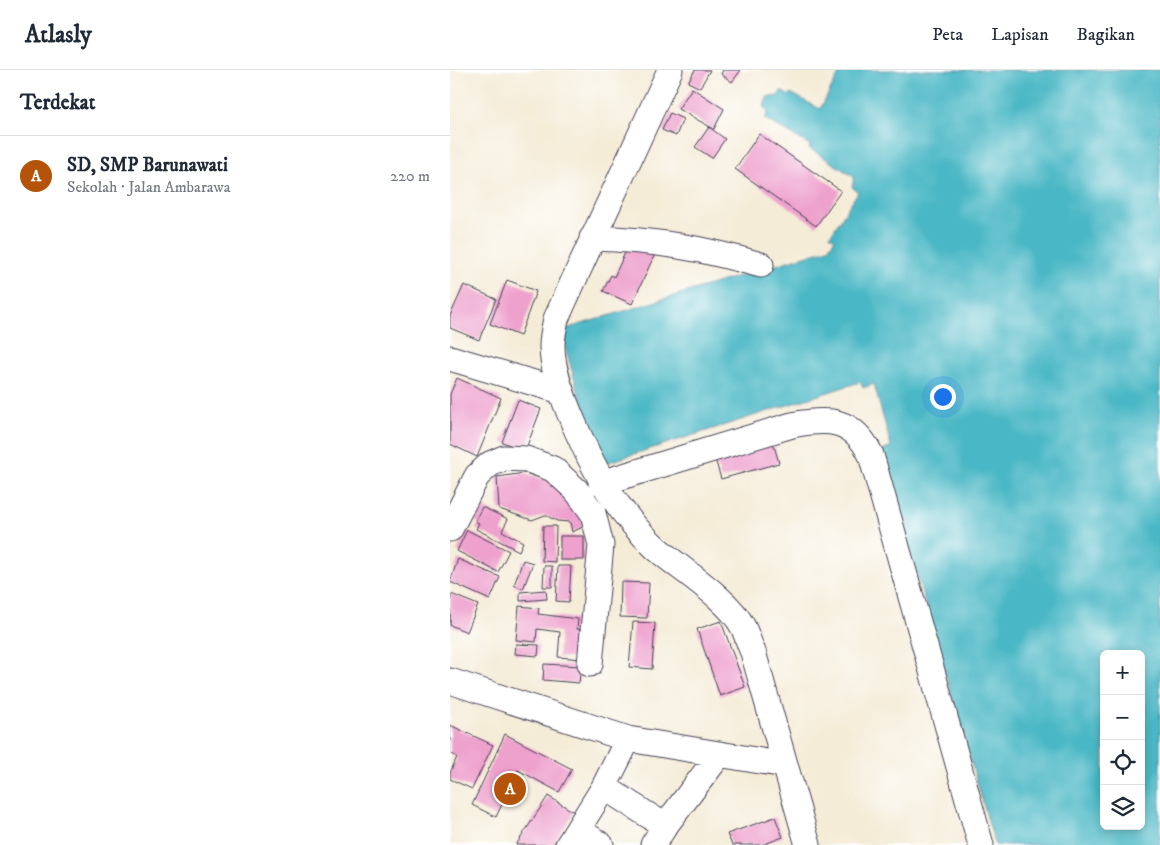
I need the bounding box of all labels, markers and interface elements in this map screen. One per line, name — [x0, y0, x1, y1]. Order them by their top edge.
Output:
text: Atlasly — [25, 20, 92, 50]
text: Peta — [932, 24, 963, 46]
text: Lapisan — [991, 24, 1049, 46]
text: Bagikan — [1077, 24, 1135, 46]
text: Terdekat — [20, 90, 95, 116]
text: SD, SMP Barunawati — [67, 154, 228, 177]
text: A — [31, 166, 41, 186]
text: 220 m — [390, 166, 430, 186]
text: Sekolah · Jalan Ambarawa — [67, 177, 231, 197]
your location — [930, 384, 956, 410]
map controls — [1100, 650, 1145, 830]
button: + — [1100, 650, 1145, 695]
button: − — [1100, 695, 1145, 740]
button: locate — [1100, 740, 1145, 785]
pin: A — [494, 770, 526, 808]
button: layers — [1100, 785, 1145, 830]

